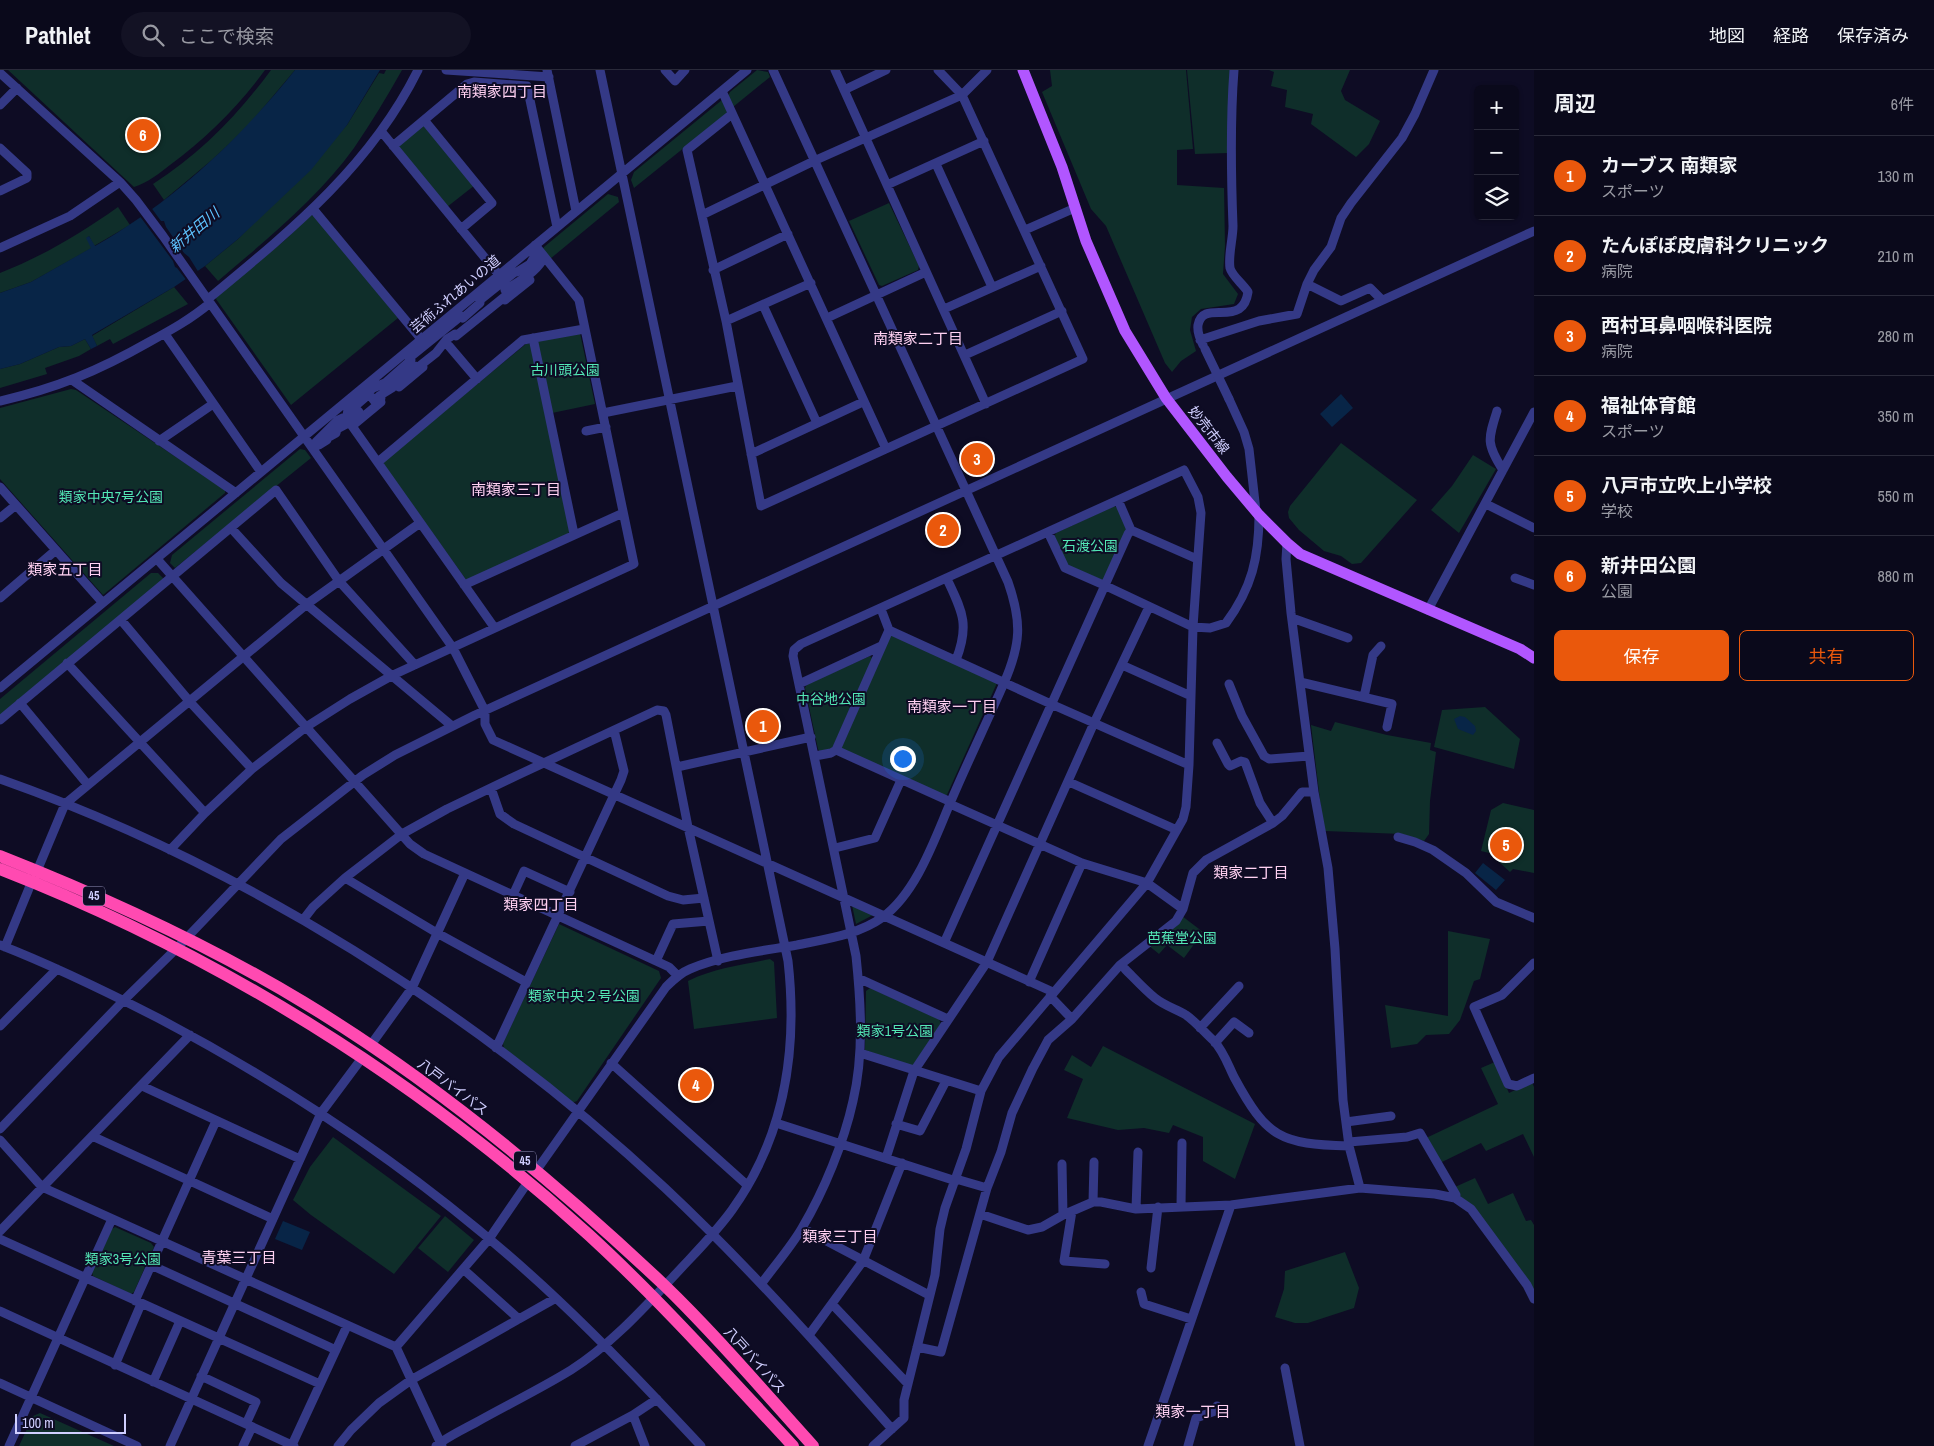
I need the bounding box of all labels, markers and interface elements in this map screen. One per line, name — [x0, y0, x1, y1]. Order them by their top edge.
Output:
search box — [121, 12, 471, 57]
text: Pathlet — [25, 19, 91, 51]
icon: search — [139, 21, 167, 49]
text: ここで検索 — [179, 23, 274, 49]
text: 地図 — [1709, 23, 1745, 48]
text: 経路 — [1773, 23, 1809, 48]
text: 保存済み — [1837, 23, 1909, 48]
district label: 南類家四丁目 — [457, 81, 547, 102]
map controls — [1474, 85, 1519, 220]
button: + — [1474, 85, 1519, 130]
text: 周辺 — [1554, 89, 1596, 118]
text: 6件 — [1891, 93, 1914, 115]
pin: 6 — [127, 116, 159, 154]
button: − — [1474, 130, 1519, 175]
text: カーブス 南類家 — [1601, 152, 1737, 178]
text: 1 — [1566, 165, 1574, 187]
text: 130 m — [1878, 165, 1914, 187]
button: layers — [1474, 175, 1519, 220]
text: スポーツ — [1601, 180, 1665, 202]
water label: 新井田川 — [164, 201, 225, 257]
text: たんぽぽ皮膚科クリニック — [1601, 232, 1829, 258]
text: 2 — [1566, 245, 1574, 267]
text: 210 m — [1878, 245, 1914, 267]
street label: 芸術ふれあいの道 — [406, 251, 504, 337]
text: 病院 — [1601, 260, 1633, 282]
text: 西村耳鼻咽喉科医院 — [1601, 312, 1772, 338]
text: 3 — [1566, 325, 1574, 347]
text: 280 m — [1878, 325, 1914, 347]
district label: 南類家二丁目 — [873, 328, 963, 349]
text: 病院 — [1601, 340, 1633, 362]
park label: 古川頭公園 — [530, 361, 600, 379]
text: 福祉体育館 — [1601, 392, 1696, 418]
street label: 妙売市線 — [1185, 402, 1233, 458]
text: 4 — [1566, 405, 1574, 427]
text: 350 m — [1878, 405, 1914, 427]
text: スポーツ — [1601, 420, 1665, 442]
pin: 3 — [961, 440, 993, 478]
text: 八戸市立吹上小学校 — [1601, 472, 1772, 498]
district label: 南類家三丁目 — [471, 479, 561, 500]
text: 5 — [1566, 485, 1574, 507]
text: 550 m — [1878, 485, 1914, 507]
park label: 類家中央7号公園 — [59, 488, 163, 506]
text: 学校 — [1601, 500, 1633, 522]
pin: 2 — [927, 511, 959, 549]
park label: 石渡公園 — [1062, 537, 1118, 555]
text: 新井田公園 — [1601, 552, 1696, 578]
district label: 類家五丁目 — [27, 559, 103, 580]
text: 6 — [1566, 565, 1574, 587]
text: 880 m — [1878, 565, 1914, 587]
text: 公園 — [1601, 580, 1633, 602]
button: 保存 — [1554, 630, 1729, 681]
button: 共有 — [1739, 630, 1914, 681]
park label: 中谷地公園 — [796, 690, 866, 708]
district label: 南類家一丁目 — [907, 696, 997, 717]
pin: 1 — [747, 707, 779, 745]
your location — [890, 746, 916, 772]
pin: 5 — [1490, 826, 1522, 864]
district label: 類家二丁目 — [1213, 862, 1289, 883]
road number: 45 — [83, 886, 105, 906]
district label: 類家四丁目 — [503, 894, 579, 915]
park label: 芭蕉堂公園 — [1147, 929, 1217, 947]
park label: 類家中央２号公園 — [528, 987, 640, 1005]
park label: 類家1号公園 — [857, 1022, 933, 1040]
street label: 八戸バイパス — [414, 1055, 492, 1119]
pin: 4 — [680, 1066, 712, 1104]
road number: 45 — [514, 1152, 536, 1170]
district label: 類家三丁目 — [802, 1226, 878, 1247]
district label: 青葉三丁目 — [201, 1247, 277, 1268]
park label: 類家3号公園 — [85, 1250, 161, 1268]
street label: 八戸バイパス — [720, 1323, 790, 1397]
district label: 類家一丁目 — [1155, 1401, 1231, 1422]
scale bar — [15, 1411, 126, 1434]
text: 100 m — [22, 1414, 54, 1432]

